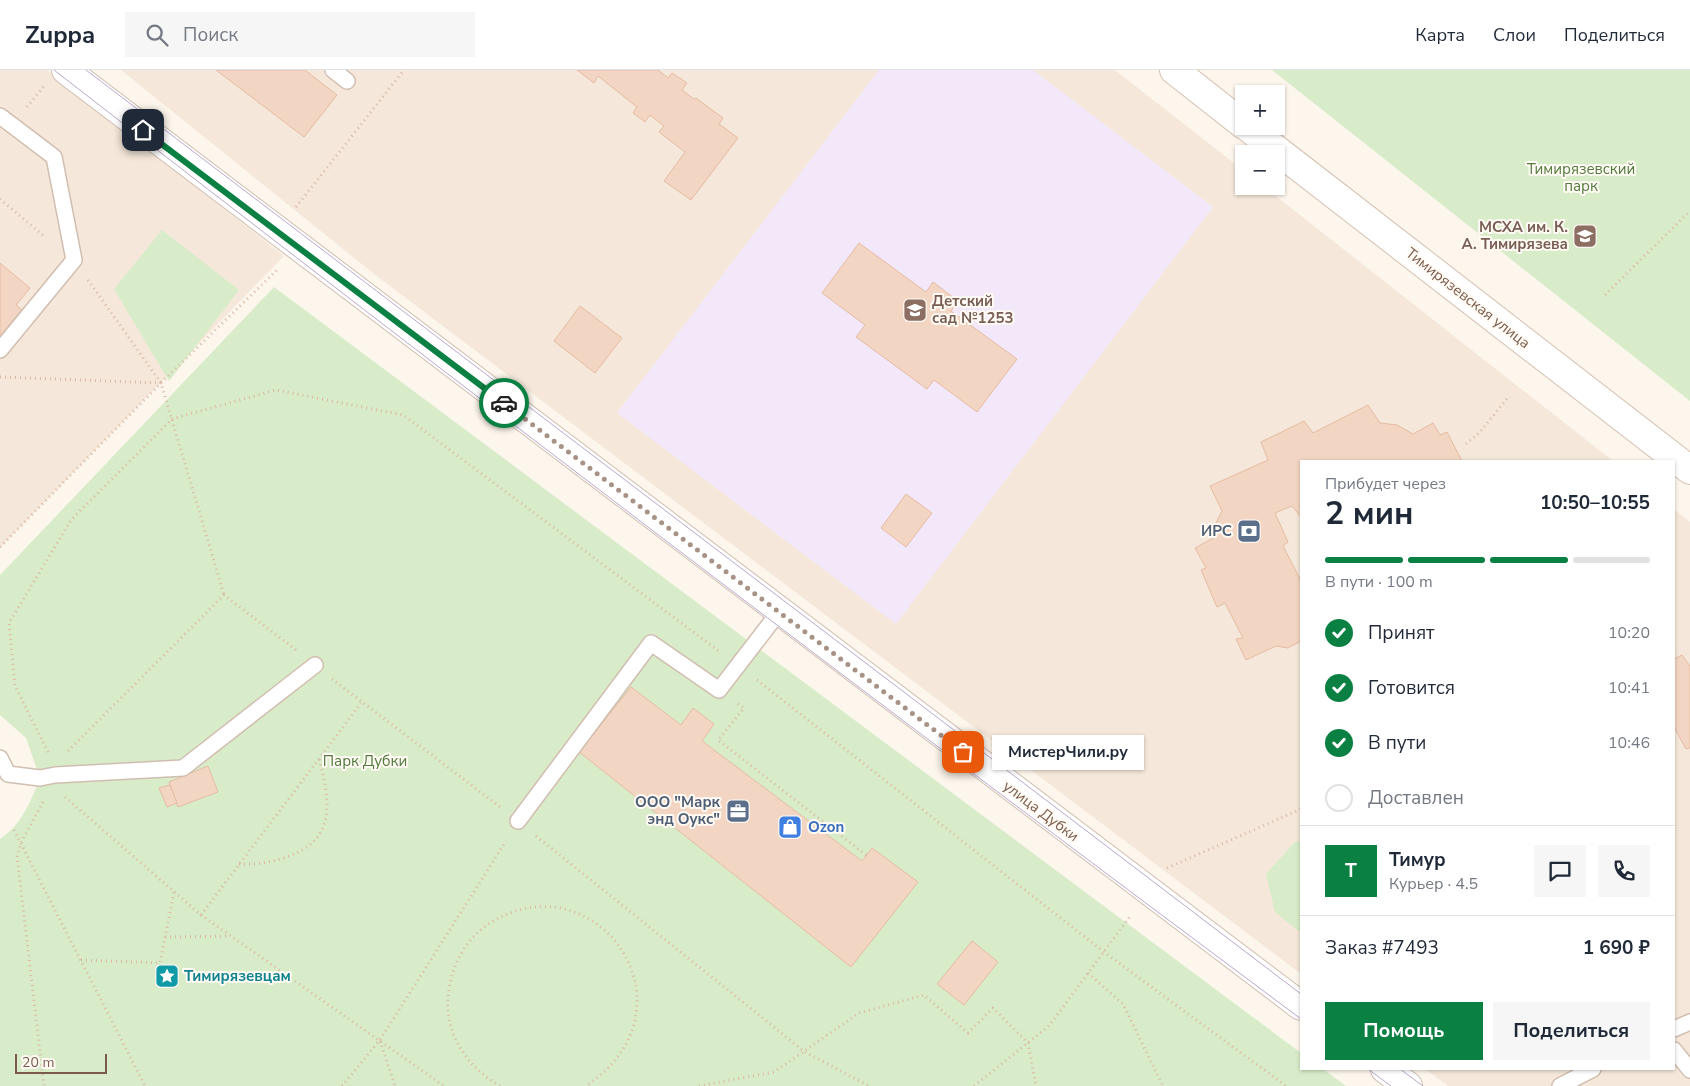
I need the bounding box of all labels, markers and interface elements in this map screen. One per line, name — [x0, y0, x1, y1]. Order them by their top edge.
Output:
search box — [125, 12, 475, 57]
text: Zuppa — [25, 19, 95, 51]
icon: search — [143, 21, 171, 49]
text: Поиск — [183, 22, 238, 48]
text: Карта — [1415, 23, 1465, 47]
text: Слои — [1493, 23, 1536, 47]
text: Поделиться — [1564, 23, 1665, 47]
map controls — [1235, 85, 1285, 195]
button: + — [1235, 85, 1285, 135]
pin — [122, 109, 164, 151]
icon: home — [129, 116, 157, 144]
button: − — [1235, 145, 1285, 195]
park label: Тимирязевский парк — [1527, 159, 1635, 196]
place label: МСХА им. К. А. Тимирязева — [1462, 217, 1568, 254]
school or university icon: МСХА им. К. А. Тимирязева — [1572, 223, 1598, 249]
street label: Тимирязевская улица — [1402, 243, 1534, 353]
place label: Детский сад №1253 — [932, 291, 1014, 328]
school or university icon: Детский сад №1253 — [902, 297, 928, 323]
courier — [479, 378, 529, 428]
icon: car — [490, 389, 518, 417]
text: Прибудет через — [1325, 473, 1446, 495]
text: 10:50–10:55 — [1540, 490, 1650, 516]
text: 2 мин — [1325, 492, 1414, 535]
bank icon: ИРС — [1236, 518, 1262, 544]
place label: ИРС — [1201, 521, 1232, 541]
text: В пути · 100 m — [1325, 571, 1433, 593]
icon: check — [1325, 619, 1353, 647]
text: Принят — [1368, 620, 1435, 646]
text: 10:20 — [1608, 622, 1650, 644]
icon: check — [1325, 674, 1353, 702]
text: Готовится — [1368, 675, 1455, 701]
text: 10:41 — [1608, 677, 1650, 699]
icon: check — [1325, 729, 1353, 757]
text: В пути — [1368, 730, 1426, 756]
pin — [942, 731, 984, 773]
text: 10:46 — [1608, 732, 1650, 754]
callout: МистерЧили.ру — [993, 734, 1146, 770]
icon: bag — [949, 738, 977, 766]
text: МистерЧили.ру — [1008, 741, 1128, 763]
park label: Парк Дубки — [323, 751, 407, 771]
street label: улица Дубки — [999, 776, 1083, 846]
text: Доставлен — [1368, 785, 1464, 811]
place label: ООО "Марк энд Оукс" — [635, 792, 721, 829]
office icon: ООО "Марк энд Оукс" — [725, 798, 751, 824]
shop icon: Ozon — [777, 814, 803, 840]
place label: Ozon — [808, 817, 844, 837]
button: chat — [1534, 845, 1586, 897]
button: phone — [1598, 845, 1650, 897]
text: Тимур — [1389, 847, 1446, 873]
text: Т — [1345, 858, 1357, 884]
text: Курьер · 4.5 — [1389, 873, 1478, 895]
text: Заказ #7493 — [1325, 935, 1439, 961]
text: 1 690 ₽ — [1583, 935, 1650, 961]
place icon: Тимирязевцам — [154, 963, 180, 989]
place label: Тимирязевцам — [184, 966, 291, 986]
button: Помощь — [1325, 1002, 1483, 1060]
button: Поделиться — [1493, 1002, 1650, 1060]
scale bar — [15, 1051, 108, 1074]
text: 20 m — [22, 1053, 54, 1072]

